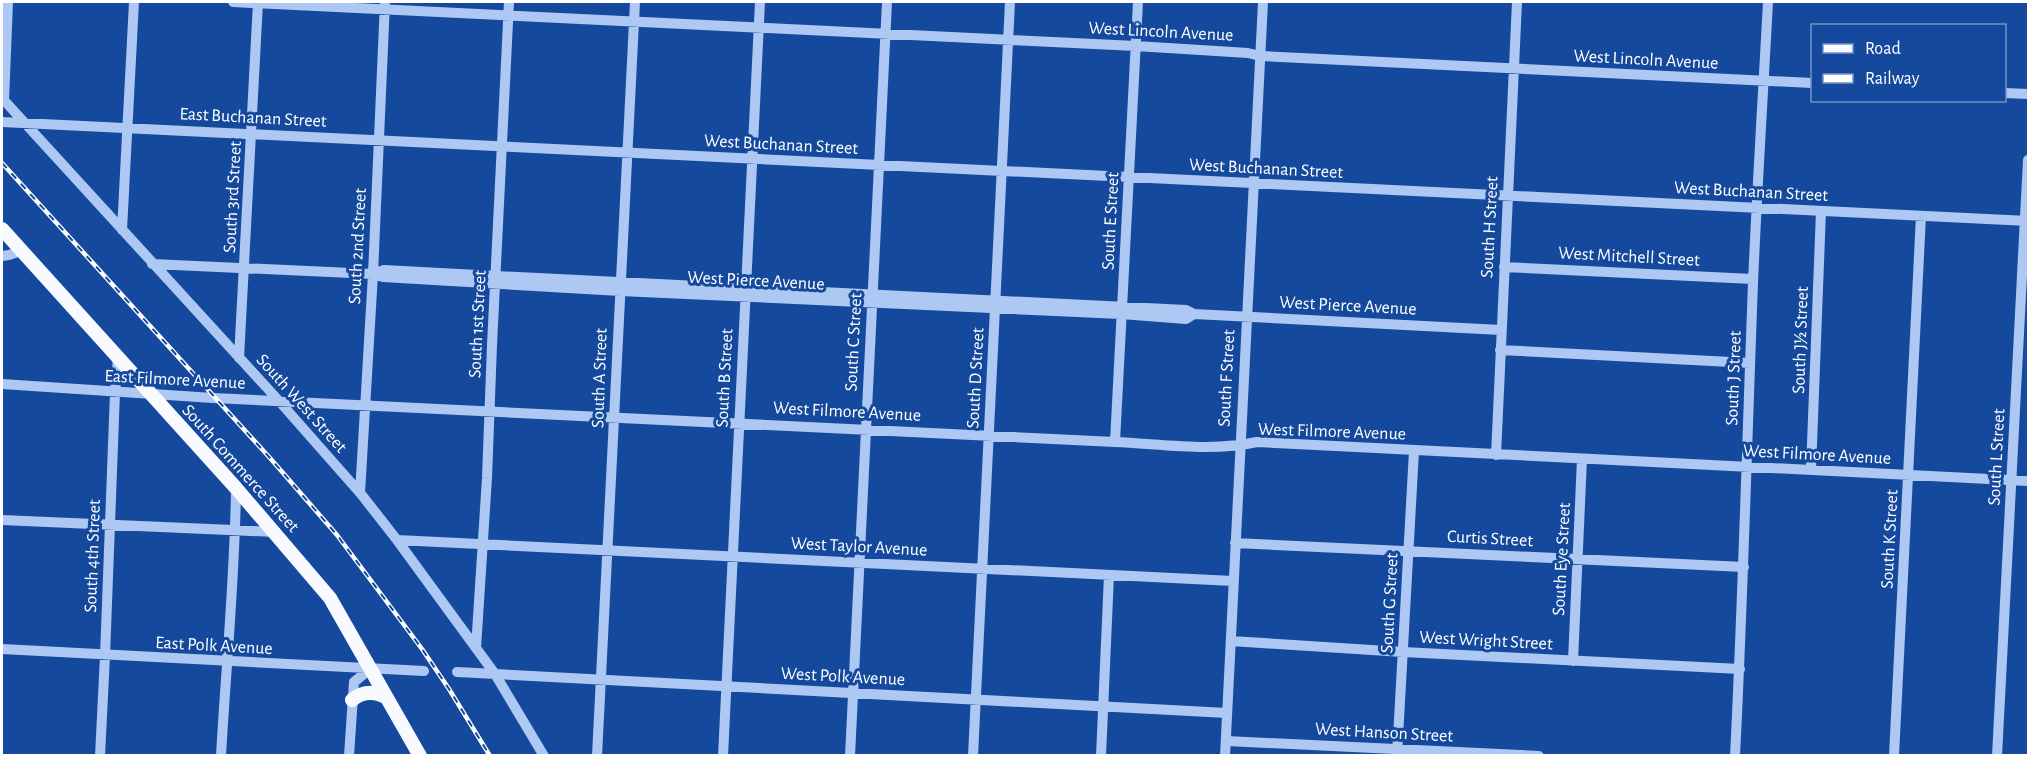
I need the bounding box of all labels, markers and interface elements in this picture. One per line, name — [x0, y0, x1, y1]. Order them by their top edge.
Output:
street label: West Lincoln Avenue — [1088, 19, 1234, 45]
legend — [1811, 24, 2006, 102]
text: Road — [1865, 40, 1901, 58]
street label: West Lincoln Avenue — [1573, 47, 1719, 73]
text: Railway — [1865, 70, 1920, 88]
street label: East Buchanan Street — [179, 105, 327, 131]
street label: West Buchanan Street — [703, 132, 859, 158]
street label: South 3rd Street — [221, 140, 245, 254]
street label: West Buchanan Street — [1188, 156, 1344, 182]
street label: South E Street — [1099, 171, 1123, 271]
street label: South H Street — [1478, 175, 1502, 278]
street label: West Buchanan Street — [1673, 179, 1829, 205]
street label: South 2nd Street — [346, 187, 370, 305]
street label: West Mitchell Street — [1558, 244, 1700, 270]
street label: West Pierce Avenue — [687, 268, 825, 294]
street label: South 1st Street — [466, 269, 490, 379]
street label: South J½ Street — [1790, 286, 1812, 394]
street label: South C Street — [842, 292, 866, 392]
street label: West Pierce Avenue — [1279, 293, 1417, 319]
street label: South D Street — [964, 327, 988, 429]
street label: South A Street — [589, 328, 611, 428]
street label: South B Street — [713, 328, 737, 428]
street label: South F Street — [1215, 329, 1239, 427]
street label: South J Street — [1723, 330, 1745, 426]
street label: South West Street — [253, 351, 350, 457]
street label: East Filmore Avenue — [104, 367, 246, 393]
street label: West Filmore Avenue — [772, 399, 921, 425]
street label: South Commerce Street — [178, 401, 302, 536]
street label: South L Street — [1985, 408, 2009, 506]
street label: West Filmore Avenue — [1258, 420, 1406, 444]
street label: West Filmore Avenue — [1742, 442, 1891, 468]
street label: South K Street — [1878, 489, 1902, 589]
street label: South 4th Street — [82, 499, 104, 613]
street label: South Eye Street — [1550, 502, 1574, 616]
street label: Curtis Street — [1447, 528, 1534, 550]
street label: West Taylor Avenue — [790, 534, 928, 560]
street label: South G Street — [1378, 552, 1402, 654]
street label: West Wright Street — [1419, 629, 1553, 653]
street label: East Polk Avenue — [155, 634, 273, 658]
street label: West Polk Avenue — [780, 665, 906, 689]
street label: West Hanson Street — [1314, 720, 1454, 746]

